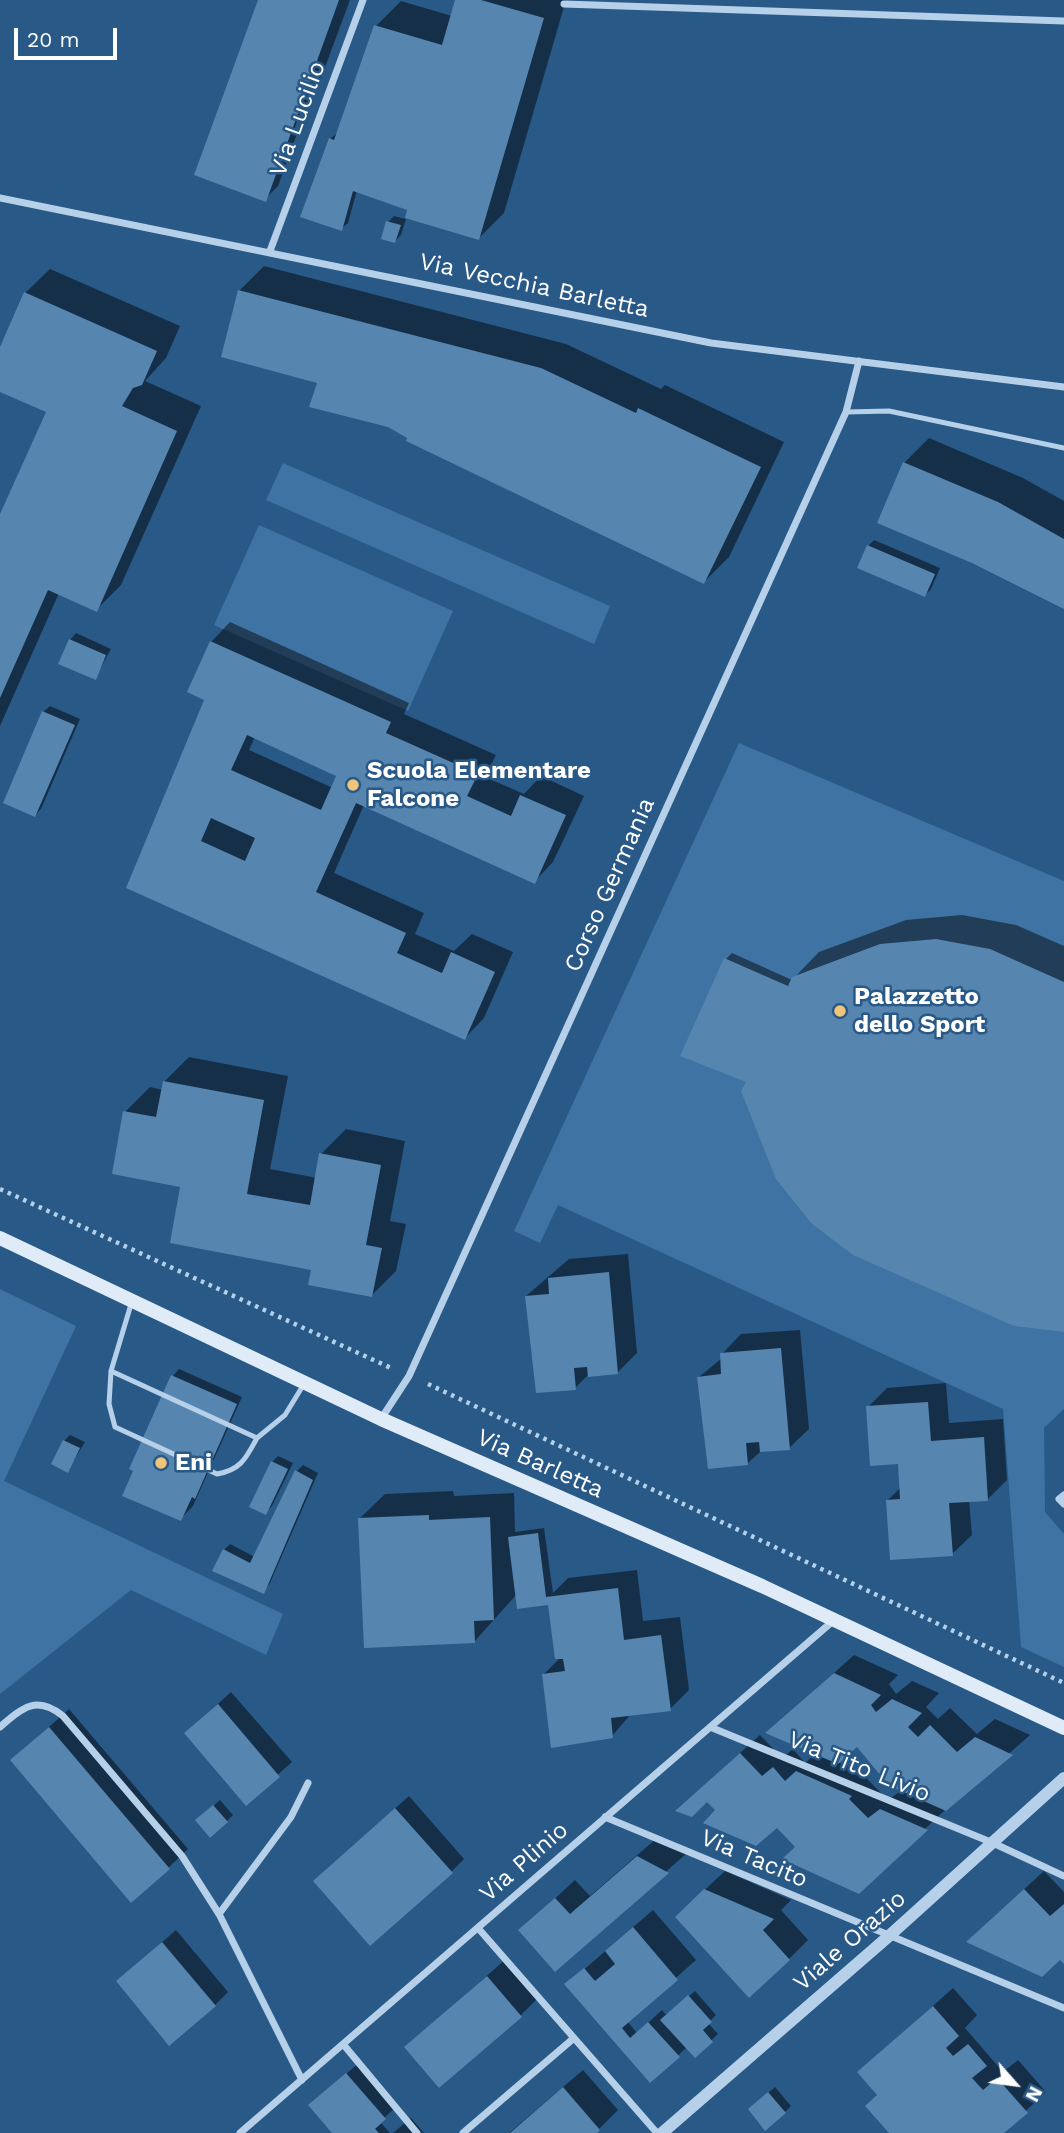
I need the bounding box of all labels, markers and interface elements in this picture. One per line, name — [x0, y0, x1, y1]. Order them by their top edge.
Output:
scale bar — [18, 14, 121, 58]
text: 20 m — [27, 27, 79, 52]
street label: Via Lucilio — [264, 57, 332, 181]
street label: Via Vecchia Barletta — [417, 248, 651, 324]
place label: Scuola Elementare Falcone — [367, 757, 591, 813]
marker: Scuola Elementare Falcone — [345, 777, 361, 793]
street label: Corso Germania — [559, 793, 661, 977]
place label: Palazzetto dello Sport — [854, 983, 985, 1039]
marker: Palazzetto dello Sport — [832, 1003, 848, 1019]
street label: Via Barletta — [472, 1423, 608, 1505]
place label: Eni — [175, 1449, 212, 1477]
marker: Eni — [153, 1455, 169, 1471]
street label: Via Tito Livio — [784, 1725, 934, 1809]
street label: Via Plinio — [474, 1816, 574, 1908]
street label: Via Tacito — [696, 1824, 812, 1894]
street label: Viale Orazio — [788, 1884, 912, 1998]
north arrow — [980, 2049, 1050, 2119]
text: N — [1021, 2082, 1047, 2106]

